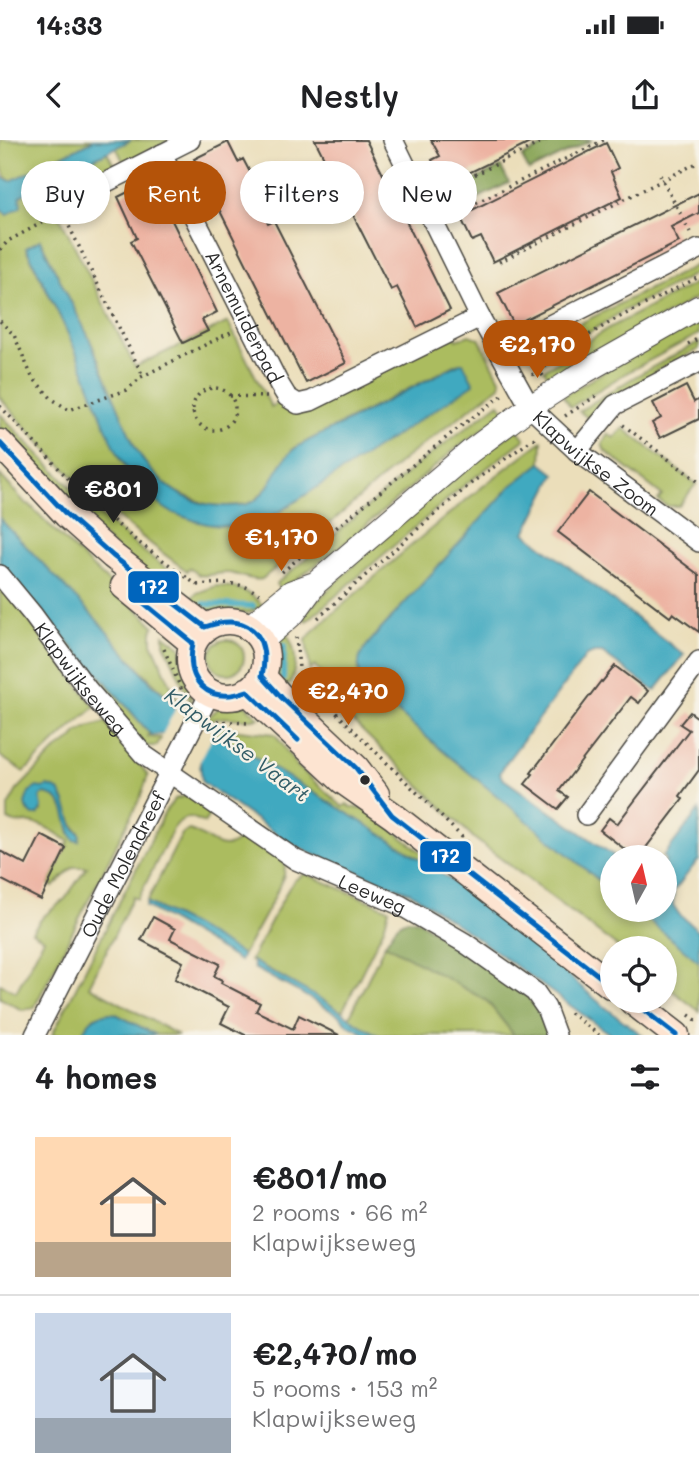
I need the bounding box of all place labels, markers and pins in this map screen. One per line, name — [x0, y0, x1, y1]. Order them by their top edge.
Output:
pin: €2,170 — [480, 320, 594, 380]
pin: €801 — [72, 466, 154, 525]
pin: €1,170 — [224, 514, 338, 573]
pin: €2,470 — [291, 668, 405, 727]
unlabelled marker — [358, 773, 372, 787]

